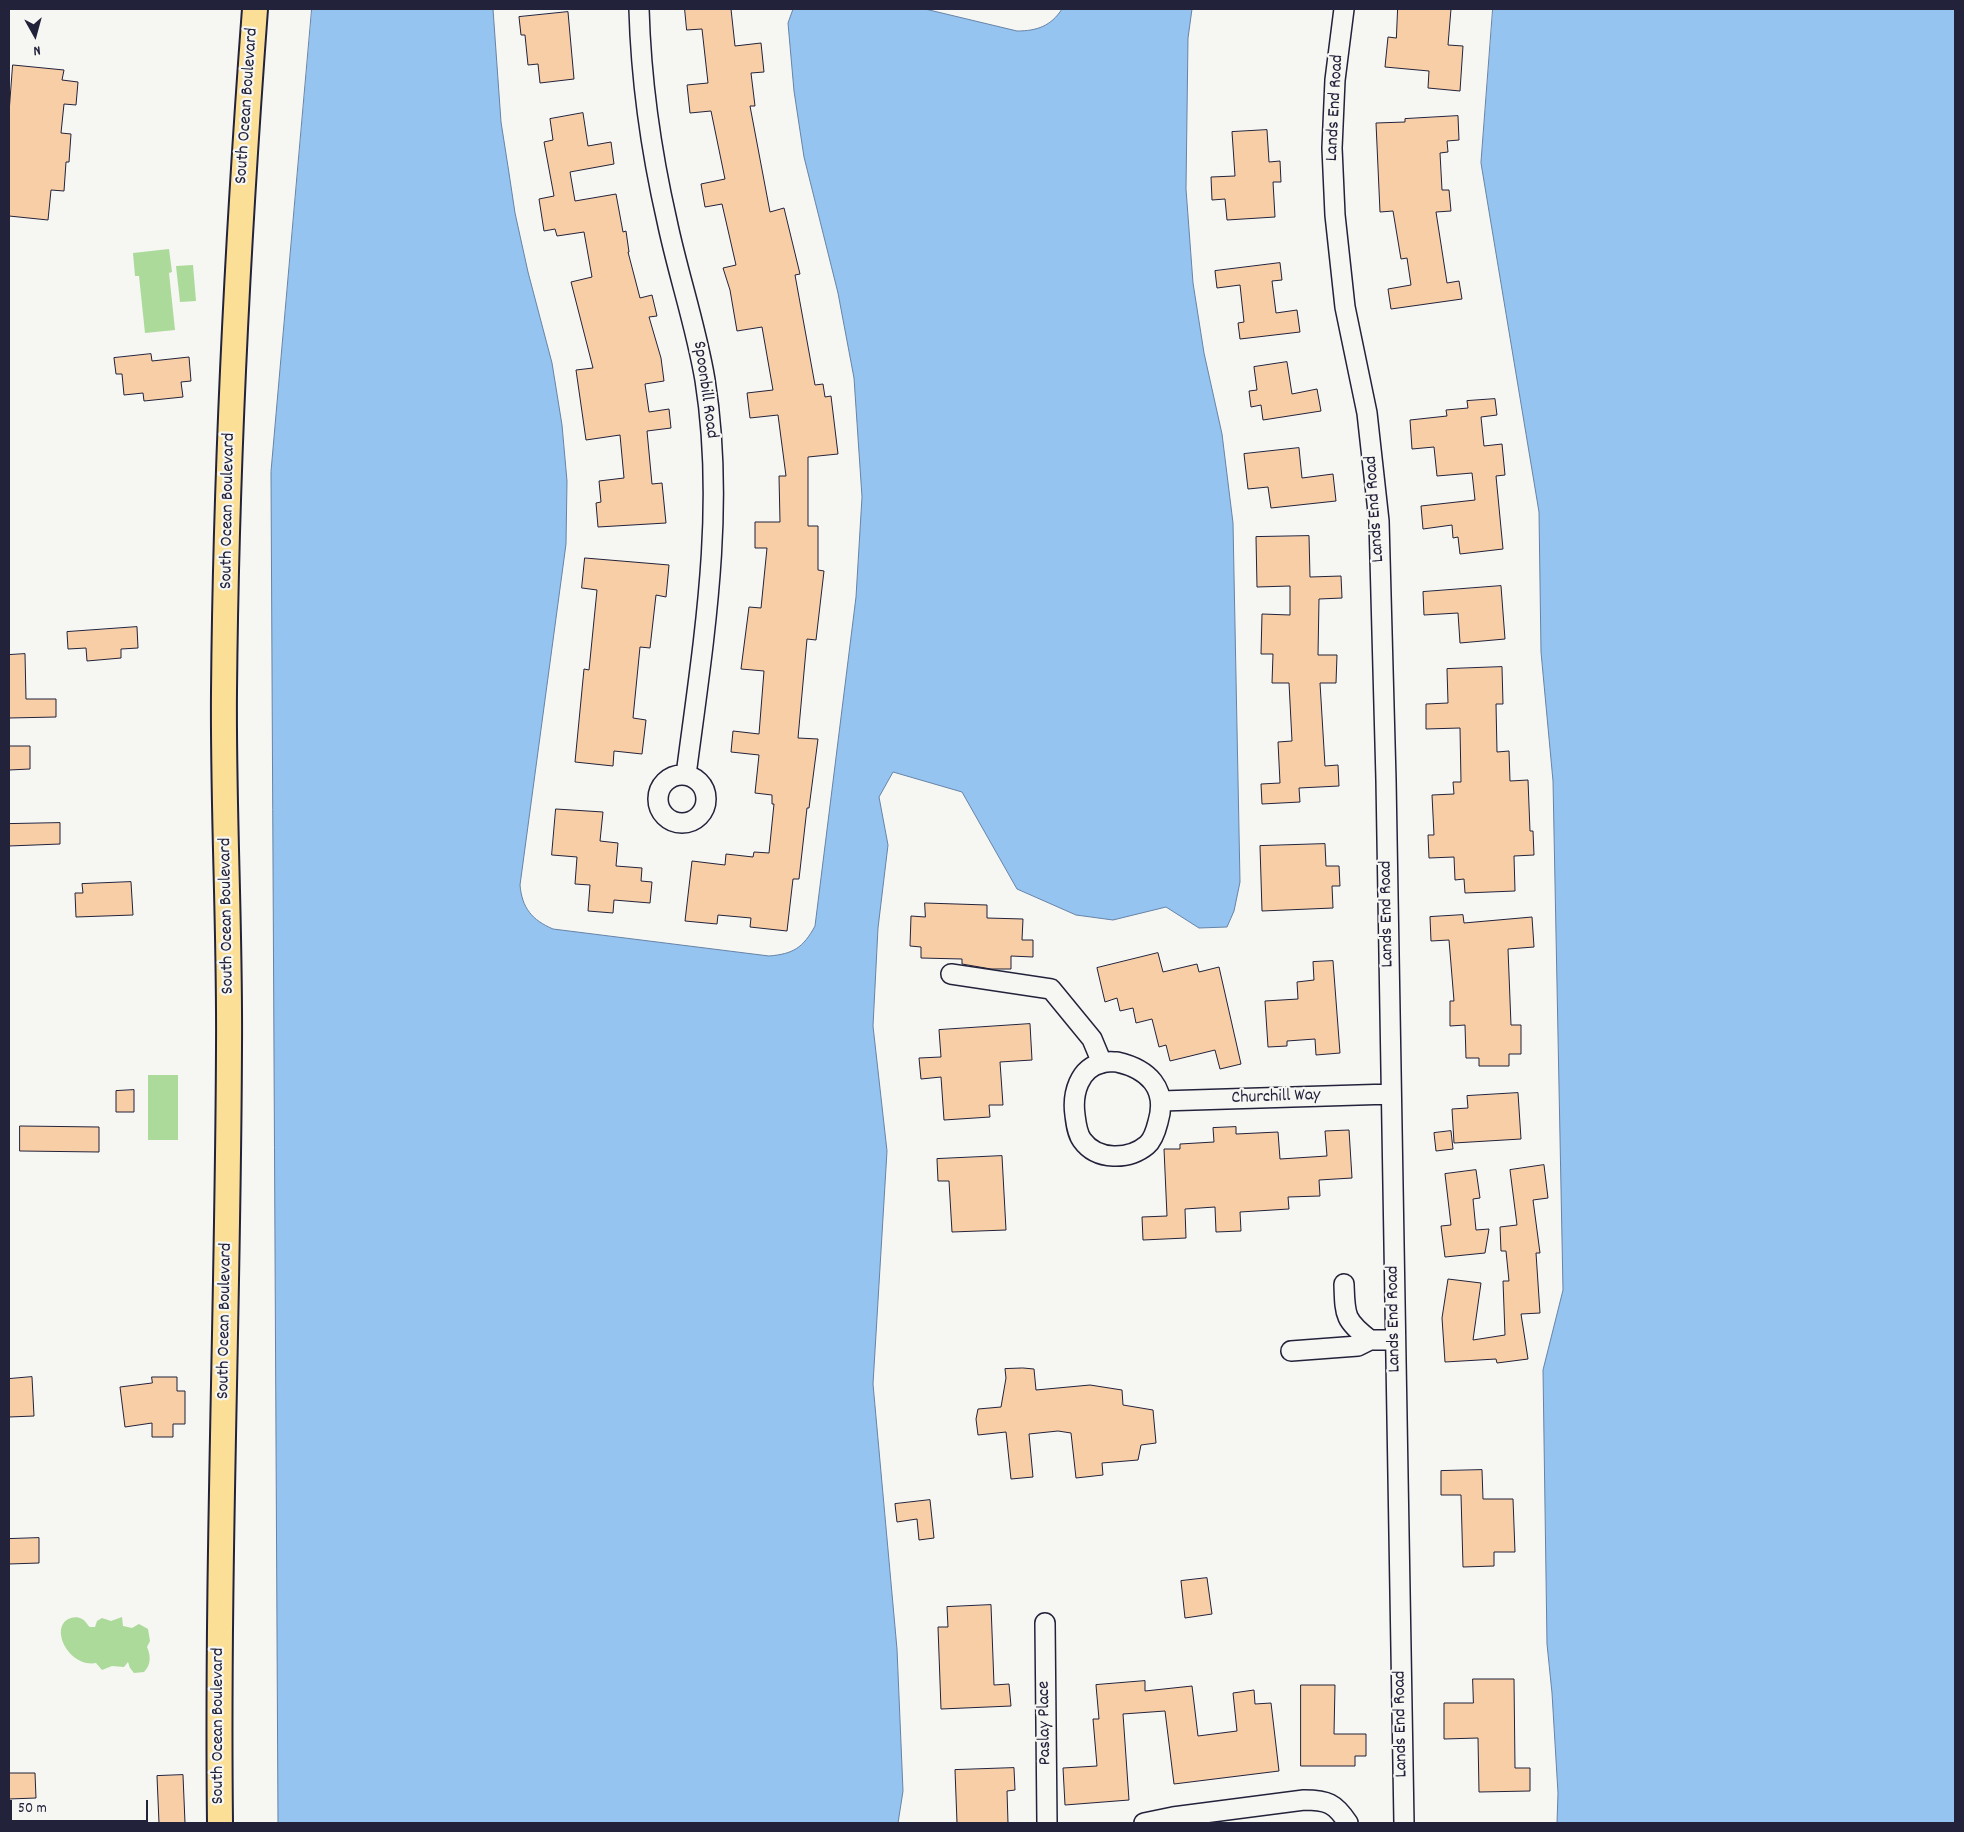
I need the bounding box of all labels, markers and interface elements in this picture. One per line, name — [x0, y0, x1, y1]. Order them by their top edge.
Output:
north arrow — [10, 10, 60, 60]
street label: South Ocean Boulevard — [232, 27, 264, 185]
text: N — [32, 40, 41, 60]
street label: Lands End Road — [1322, 54, 1350, 162]
street label: Spoonbill Road — [686, 340, 722, 440]
street label: South Ocean Boulevard — [217, 432, 241, 590]
street label: Lands End Road — [1361, 455, 1391, 563]
street label: South Ocean Boulevard — [216, 837, 240, 995]
street label: Lands End Road — [1376, 860, 1400, 968]
street label: Churchill Way — [1231, 1086, 1321, 1110]
street label: South Ocean Boulevard — [214, 1242, 238, 1400]
street label: Lands End Road — [1383, 1265, 1407, 1373]
street label: South Ocean Boulevard — [209, 1648, 231, 1804]
street label: Lands End Road — [1390, 1670, 1414, 1778]
street label: Paslay Place — [1034, 1681, 1058, 1765]
scale bar — [12, 1790, 150, 1822]
text: 50 m — [18, 1798, 47, 1820]

